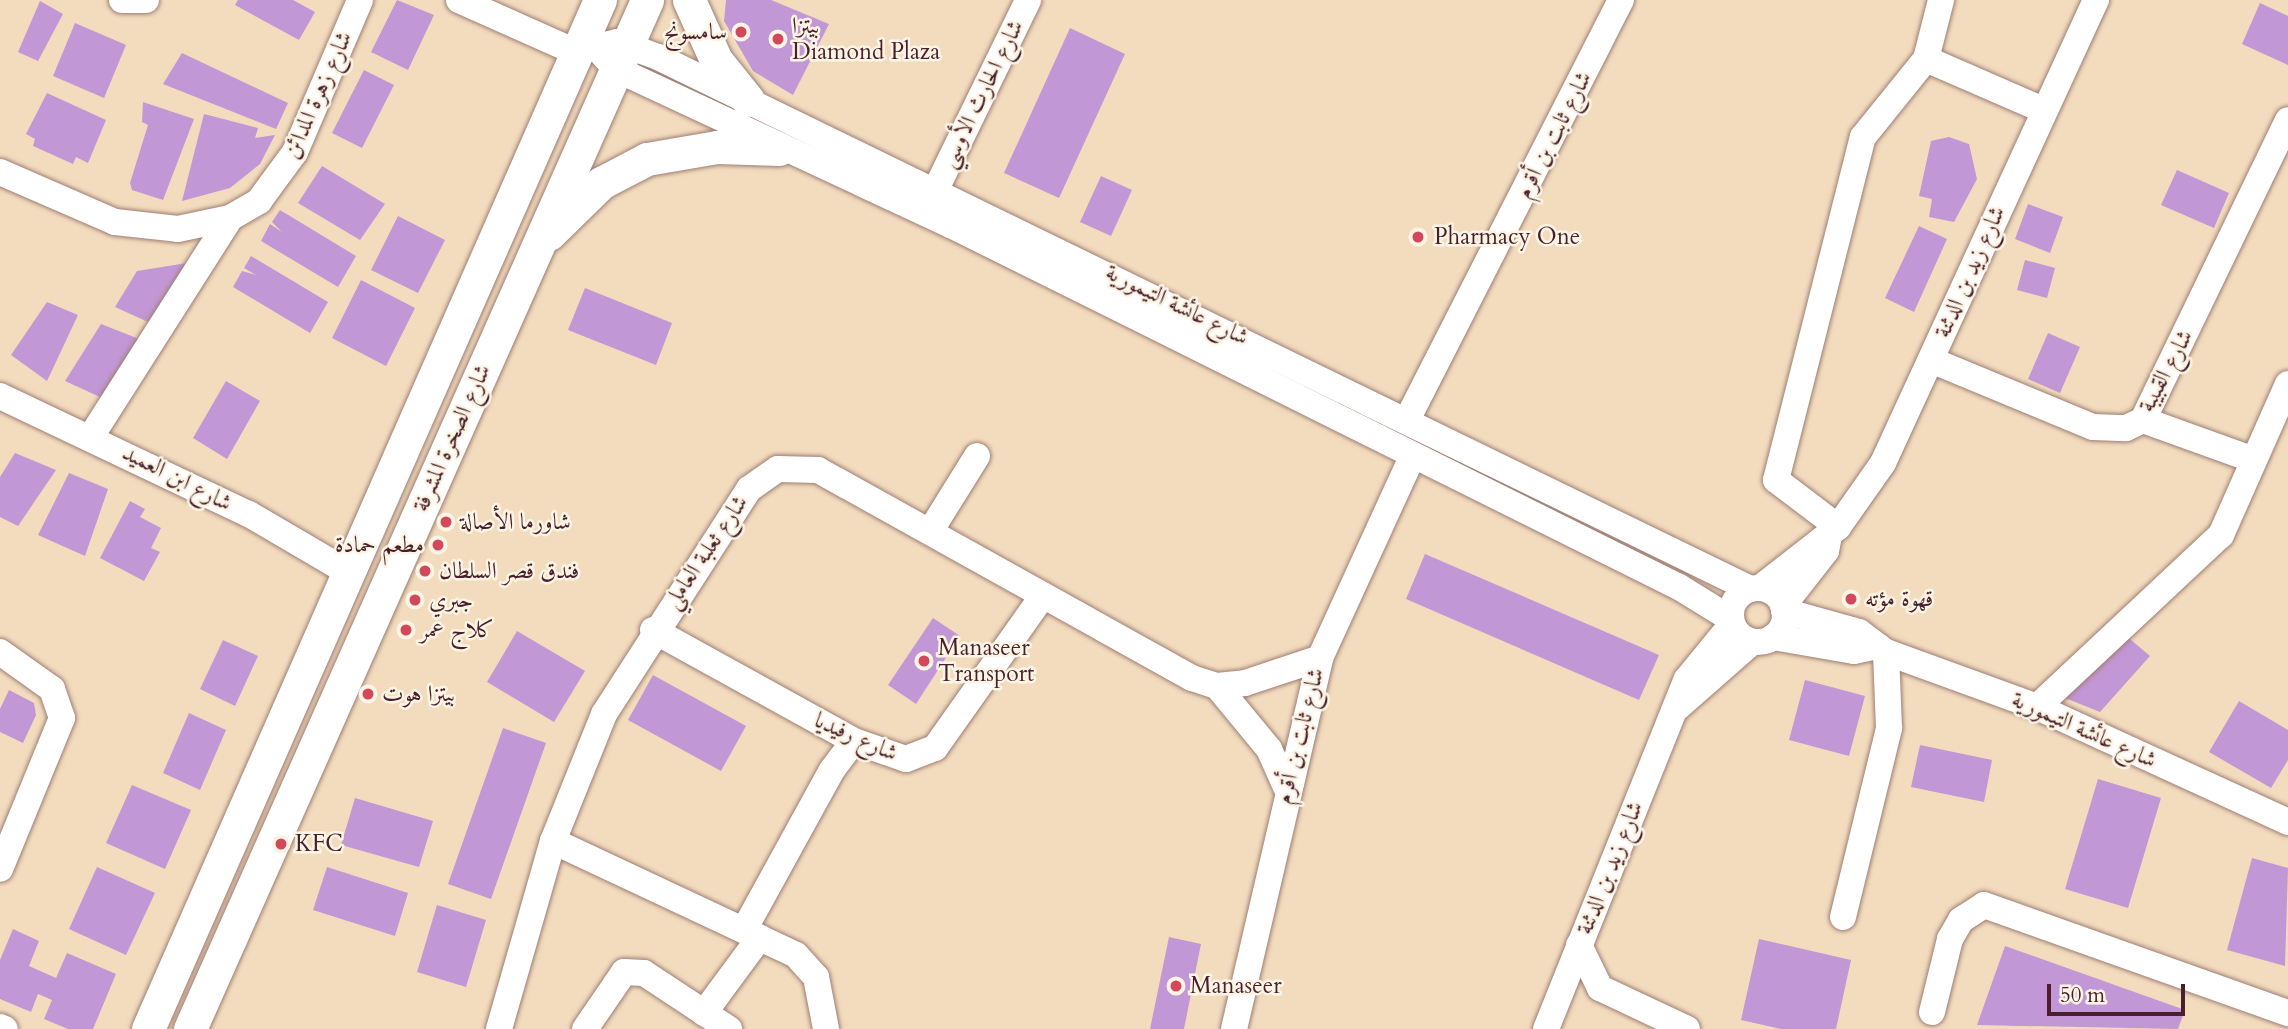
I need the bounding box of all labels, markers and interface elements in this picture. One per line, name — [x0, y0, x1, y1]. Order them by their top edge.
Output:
place label: بيتزا Diamond Plaza — [792, 12, 940, 66]
street label: شارع الحارث الأوسي — [934, 16, 1030, 172]
place label: سامسونج — [664, 18, 727, 46]
marker: سامسونج — [733, 24, 749, 40]
street label: شارع زهرة المدائن — [278, 27, 358, 163]
marker: بيتزا Diamond Plaza — [770, 31, 786, 47]
street label: شارع ثابت بن أقرم — [1510, 67, 1598, 203]
street label: شارع زيد بن الدثنة — [1929, 202, 2011, 342]
place label: Pharmacy One — [1434, 223, 1580, 251]
marker: Pharmacy One — [1408, 227, 1428, 247]
street label: شارع عائشة التيمورية — [1101, 259, 1253, 351]
street label: شارع القبيبة — [2133, 325, 2199, 417]
street label: شارع الصخرة المشرفة — [407, 360, 497, 516]
street label: شارع ابن العميد — [118, 439, 236, 517]
street label: شارع ثعلبة العاملي — [658, 490, 754, 614]
place label: شاورما الأصالة — [460, 508, 571, 536]
marker: شاورما الأصالة — [438, 514, 454, 530]
place label: مطعم حمادة — [335, 531, 424, 559]
marker: مطعم حمادة — [430, 537, 446, 553]
place label: فندق قصر السلطان — [439, 557, 579, 585]
marker: فندق قصر السلطان — [417, 563, 433, 579]
place label: قهوة مؤته — [1865, 585, 1933, 613]
place label: جبري — [429, 586, 473, 614]
marker: قهوة مؤته — [1843, 591, 1859, 607]
marker: جبري — [407, 592, 423, 608]
place label: كلاج عمر — [420, 616, 494, 644]
marker: كلاج عمر — [398, 622, 414, 638]
place label: Manaseer Transport — [938, 634, 1034, 688]
marker: Manaseer Transport — [916, 653, 932, 669]
street label: شارع ثابت بن أقرم — [1270, 665, 1330, 807]
place label: بيتزا هوت — [382, 680, 455, 708]
marker: بيتزا هوت — [360, 686, 376, 702]
street label: شارع عائشة التيمورية — [2007, 686, 2161, 774]
street label: شارع رفيديا — [810, 706, 902, 768]
street label: شارع زيد بن الدثنة — [1571, 797, 1649, 939]
place label: KFC — [295, 830, 343, 858]
marker: KFC — [273, 836, 289, 852]
scale bar — [2050, 970, 2188, 1014]
place label: Manaseer — [1190, 972, 1282, 1000]
marker: Manaseer — [1168, 978, 1184, 994]
text: 50 m — [2060, 981, 2105, 1010]

